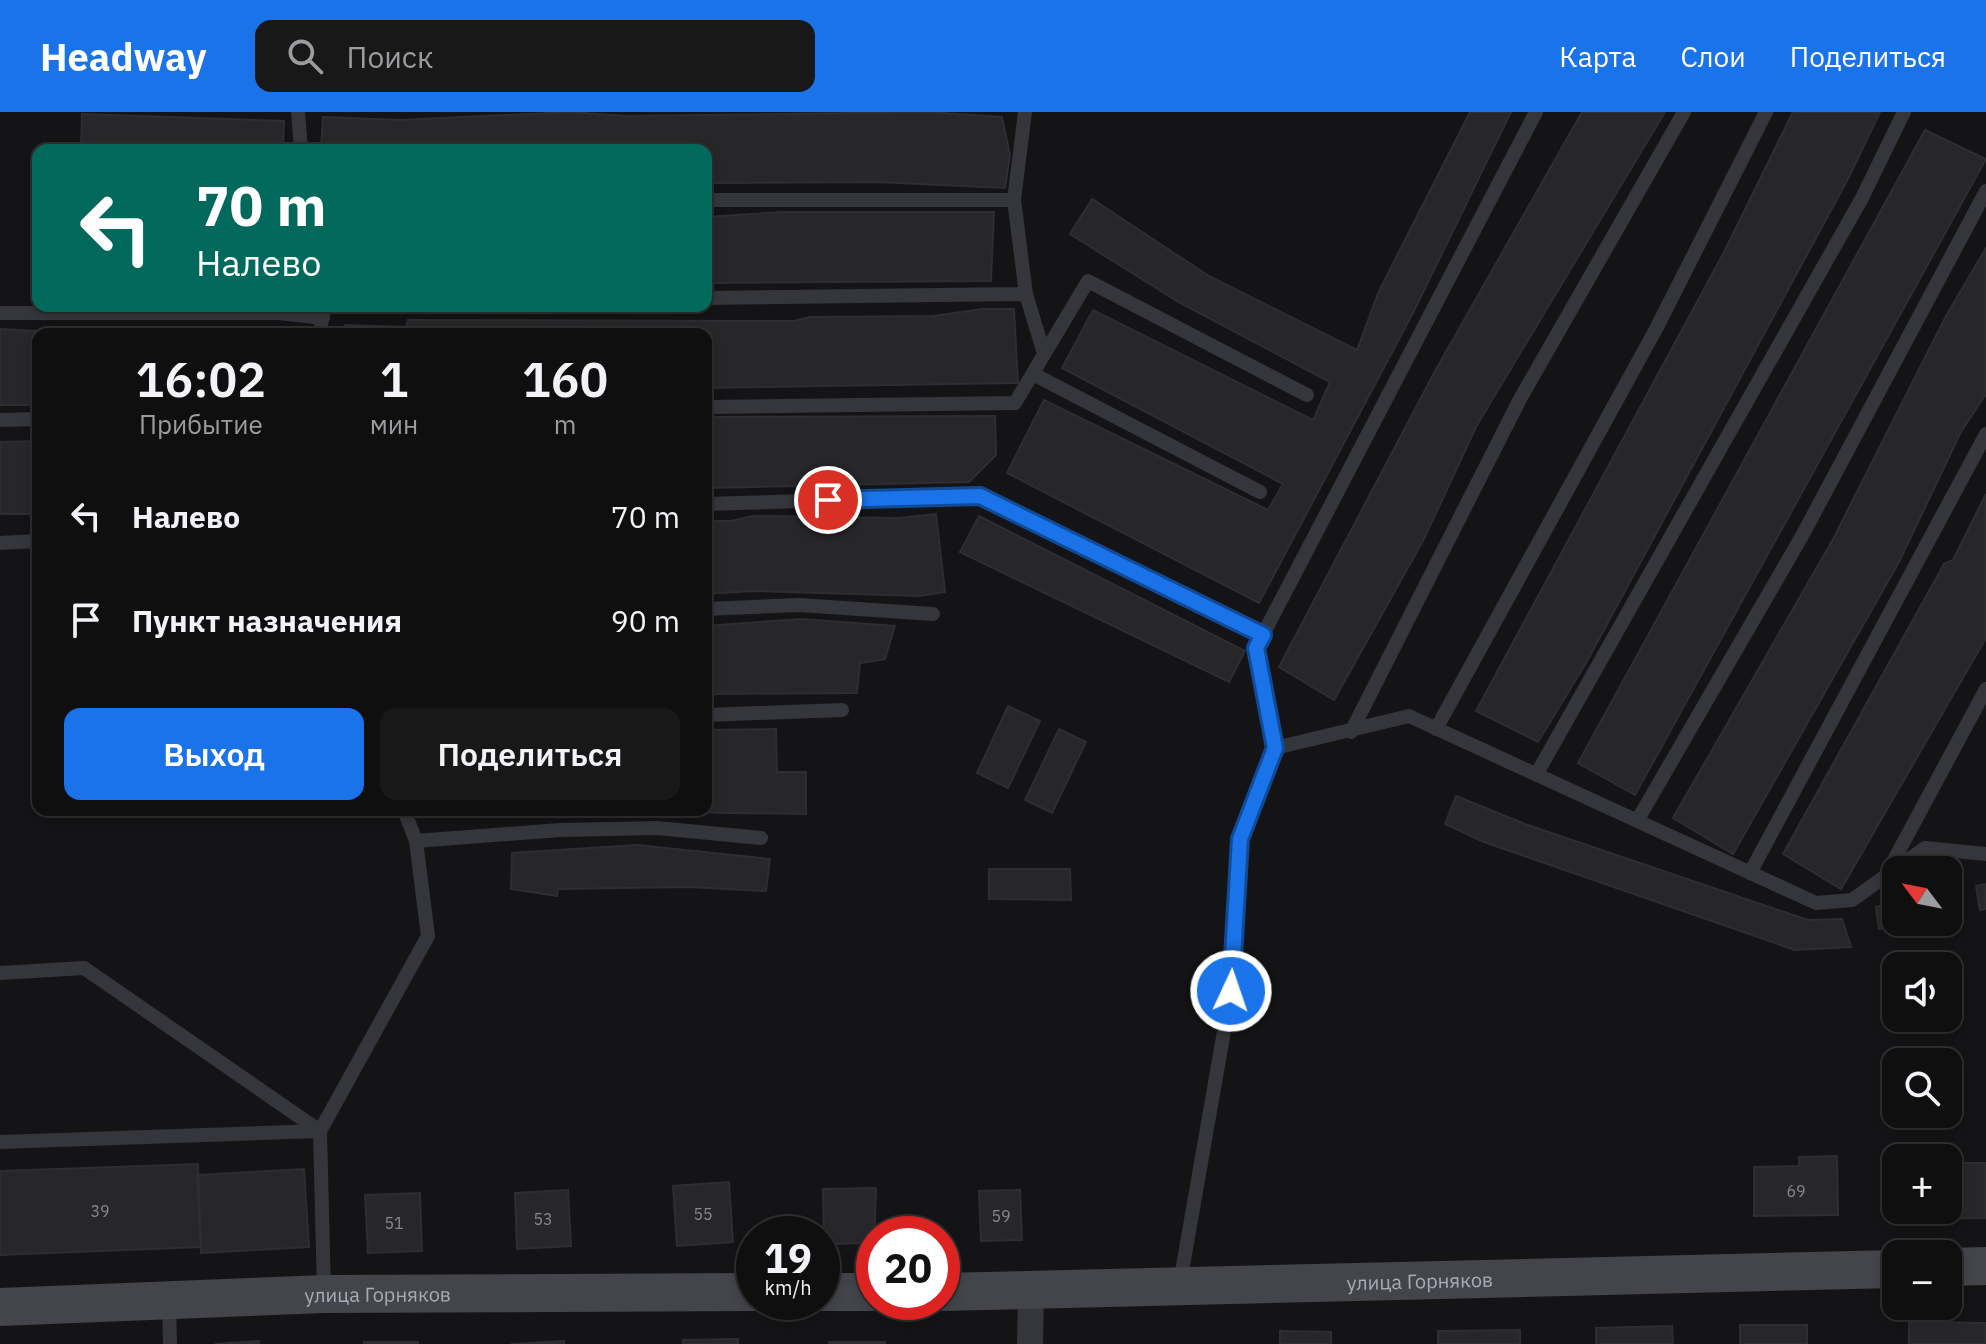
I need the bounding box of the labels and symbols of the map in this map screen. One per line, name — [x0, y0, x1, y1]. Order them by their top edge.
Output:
pin — [794, 466, 862, 534]
north arrow — [1882, 856, 1962, 936]
position arrow — [1189, 949, 1273, 1033]
house number: 69 — [1786, 1181, 1806, 1201]
house number: 39 — [90, 1201, 110, 1221]
house number: 55 — [693, 1204, 713, 1224]
house number: 59 — [991, 1206, 1011, 1226]
house number: 53 — [533, 1209, 553, 1229]
house number: 51 — [384, 1213, 404, 1233]
speed limit sign: 20 — [856, 1216, 960, 1320]
street label: улица Горняков — [1346, 1265, 1493, 1296]
street label: улица Горняков — [304, 1280, 451, 1308]

